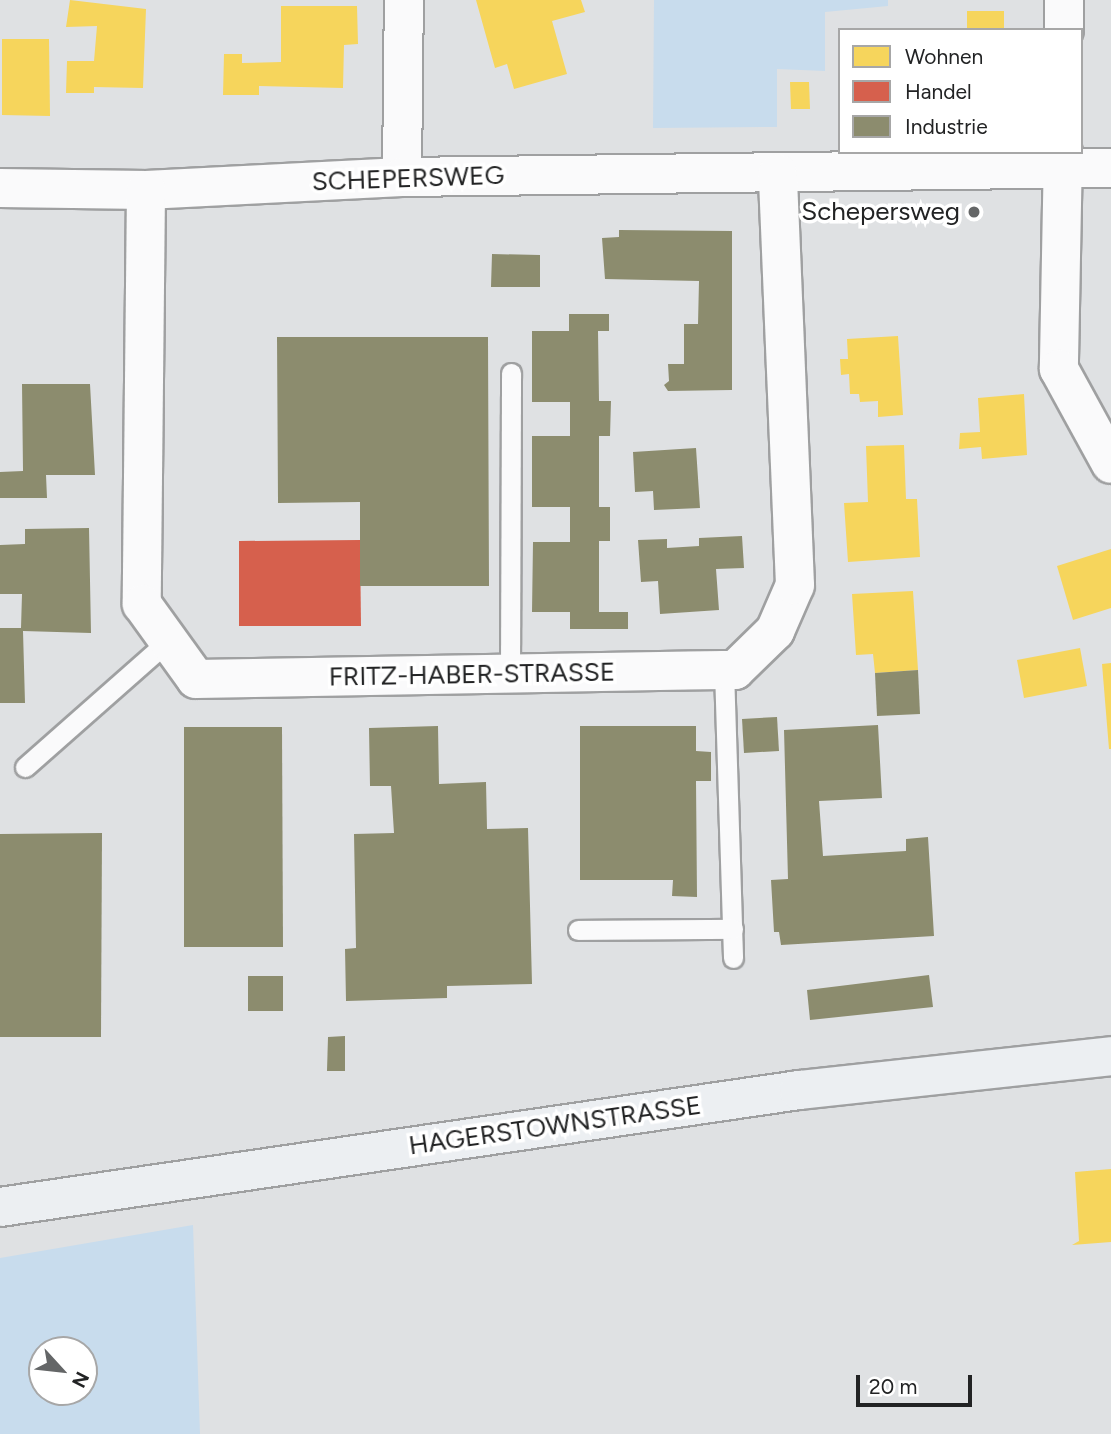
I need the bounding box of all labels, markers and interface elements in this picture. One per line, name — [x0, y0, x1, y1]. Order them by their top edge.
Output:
legend — [838, 28, 1083, 154]
text: Wohnen — [905, 44, 983, 69]
text: Handel — [905, 79, 972, 104]
text: Industrie — [905, 114, 988, 139]
street label: SCHEPERSWEG — [311, 160, 505, 198]
place label: Schepersweg — [801, 196, 960, 228]
marker: Schepersweg — [966, 204, 982, 220]
street label: FRITZ-HABER-STRASSE — [329, 657, 615, 693]
street label: HAGERSTOWNSTRASSE — [407, 1090, 703, 1162]
north arrow — [28, 1336, 98, 1406]
scale bar — [859, 1360, 974, 1404]
text: N — [67, 1368, 94, 1392]
text: 20 m — [869, 1374, 917, 1399]

